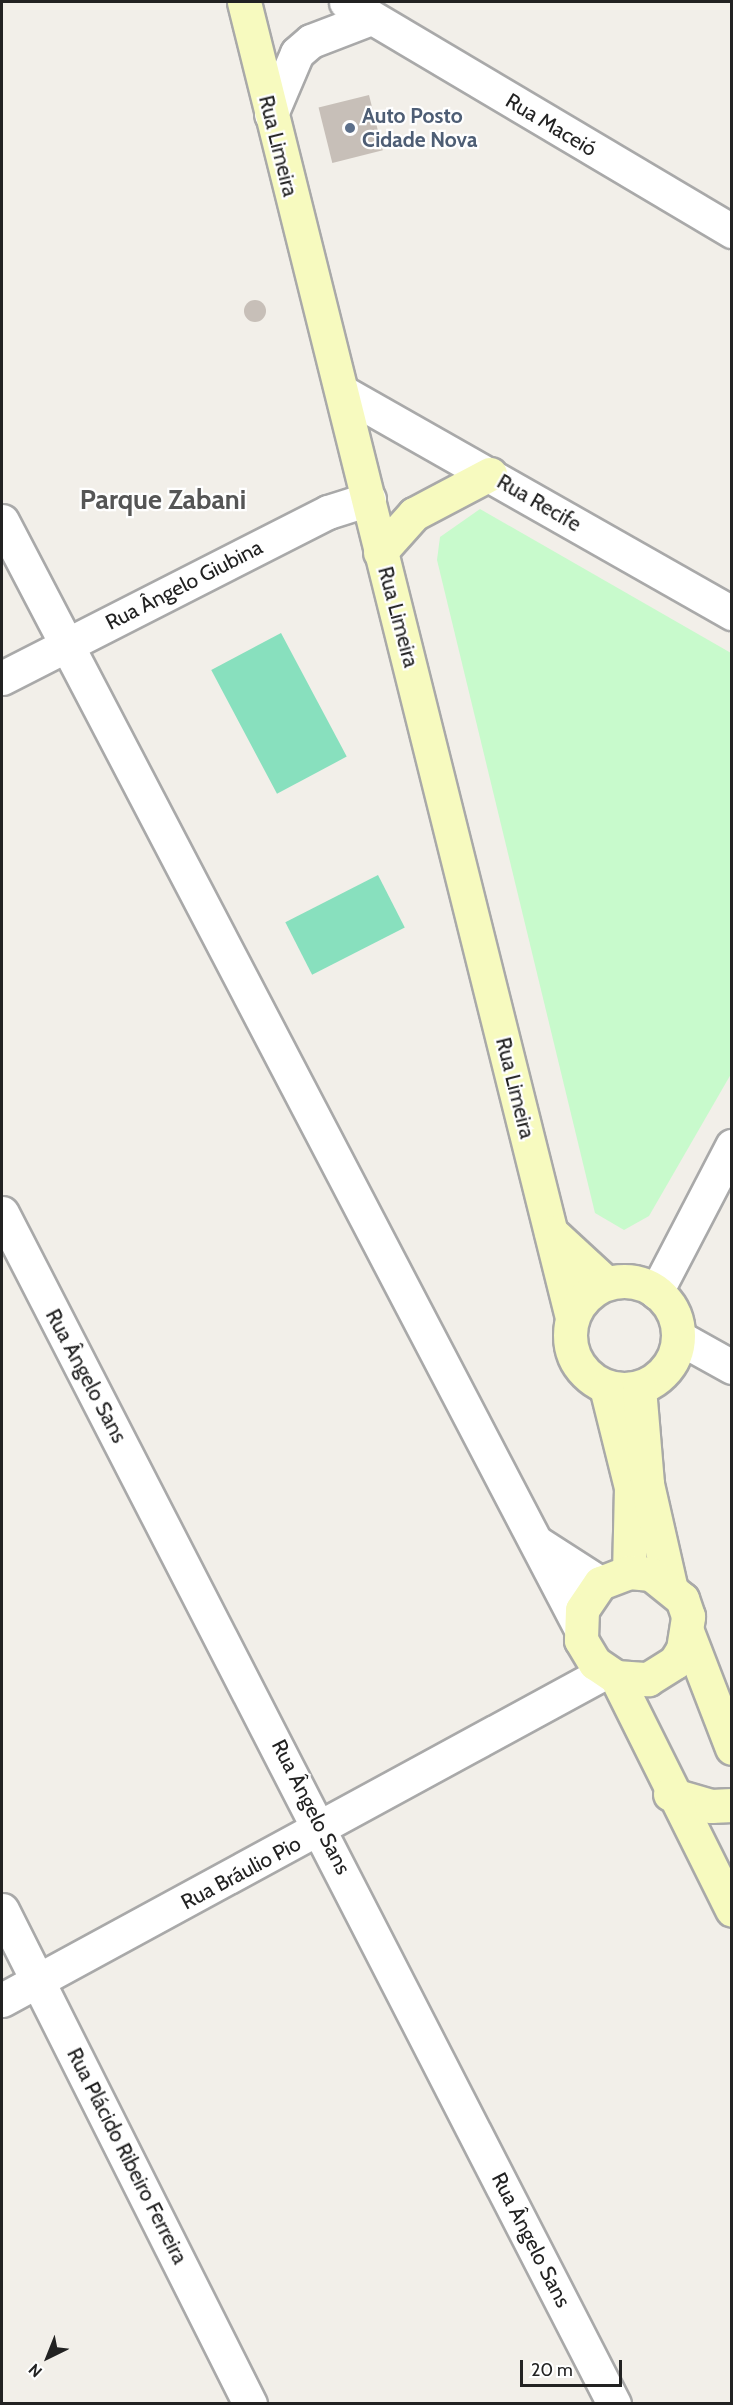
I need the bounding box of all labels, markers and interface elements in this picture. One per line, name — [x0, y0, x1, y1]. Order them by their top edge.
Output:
street label: Rua Maceió — [501, 88, 601, 162]
street label: Rua Limeira — [253, 93, 303, 199]
place label: Auto Posto Cidade Nova — [362, 103, 477, 153]
marker: Auto Posto Cidade Nova — [343, 121, 357, 135]
street label: Rua Recife — [493, 469, 585, 537]
district label: Parque Zabani — [80, 484, 246, 516]
street label: Rua Ângelo Giubina — [101, 535, 267, 635]
street label: Rua Limeira — [372, 564, 424, 670]
street label: Rua Limeira — [490, 1035, 540, 1141]
street label: Rua Ângelo Sans — [40, 1305, 132, 1447]
street label: Rua Ângelo Sans — [266, 1735, 356, 1879]
street label: Rua Bráulio Pio — [177, 1831, 305, 1915]
street label: Rua Plácido Ribeiro Ferreira — [61, 2044, 193, 2268]
street label: Rua Ângelo Sans — [486, 2168, 576, 2312]
north arrow — [18, 2327, 78, 2387]
scale bar — [523, 2348, 625, 2386]
text: 20 m — [531, 2359, 573, 2381]
text: N — [25, 2360, 46, 2381]

